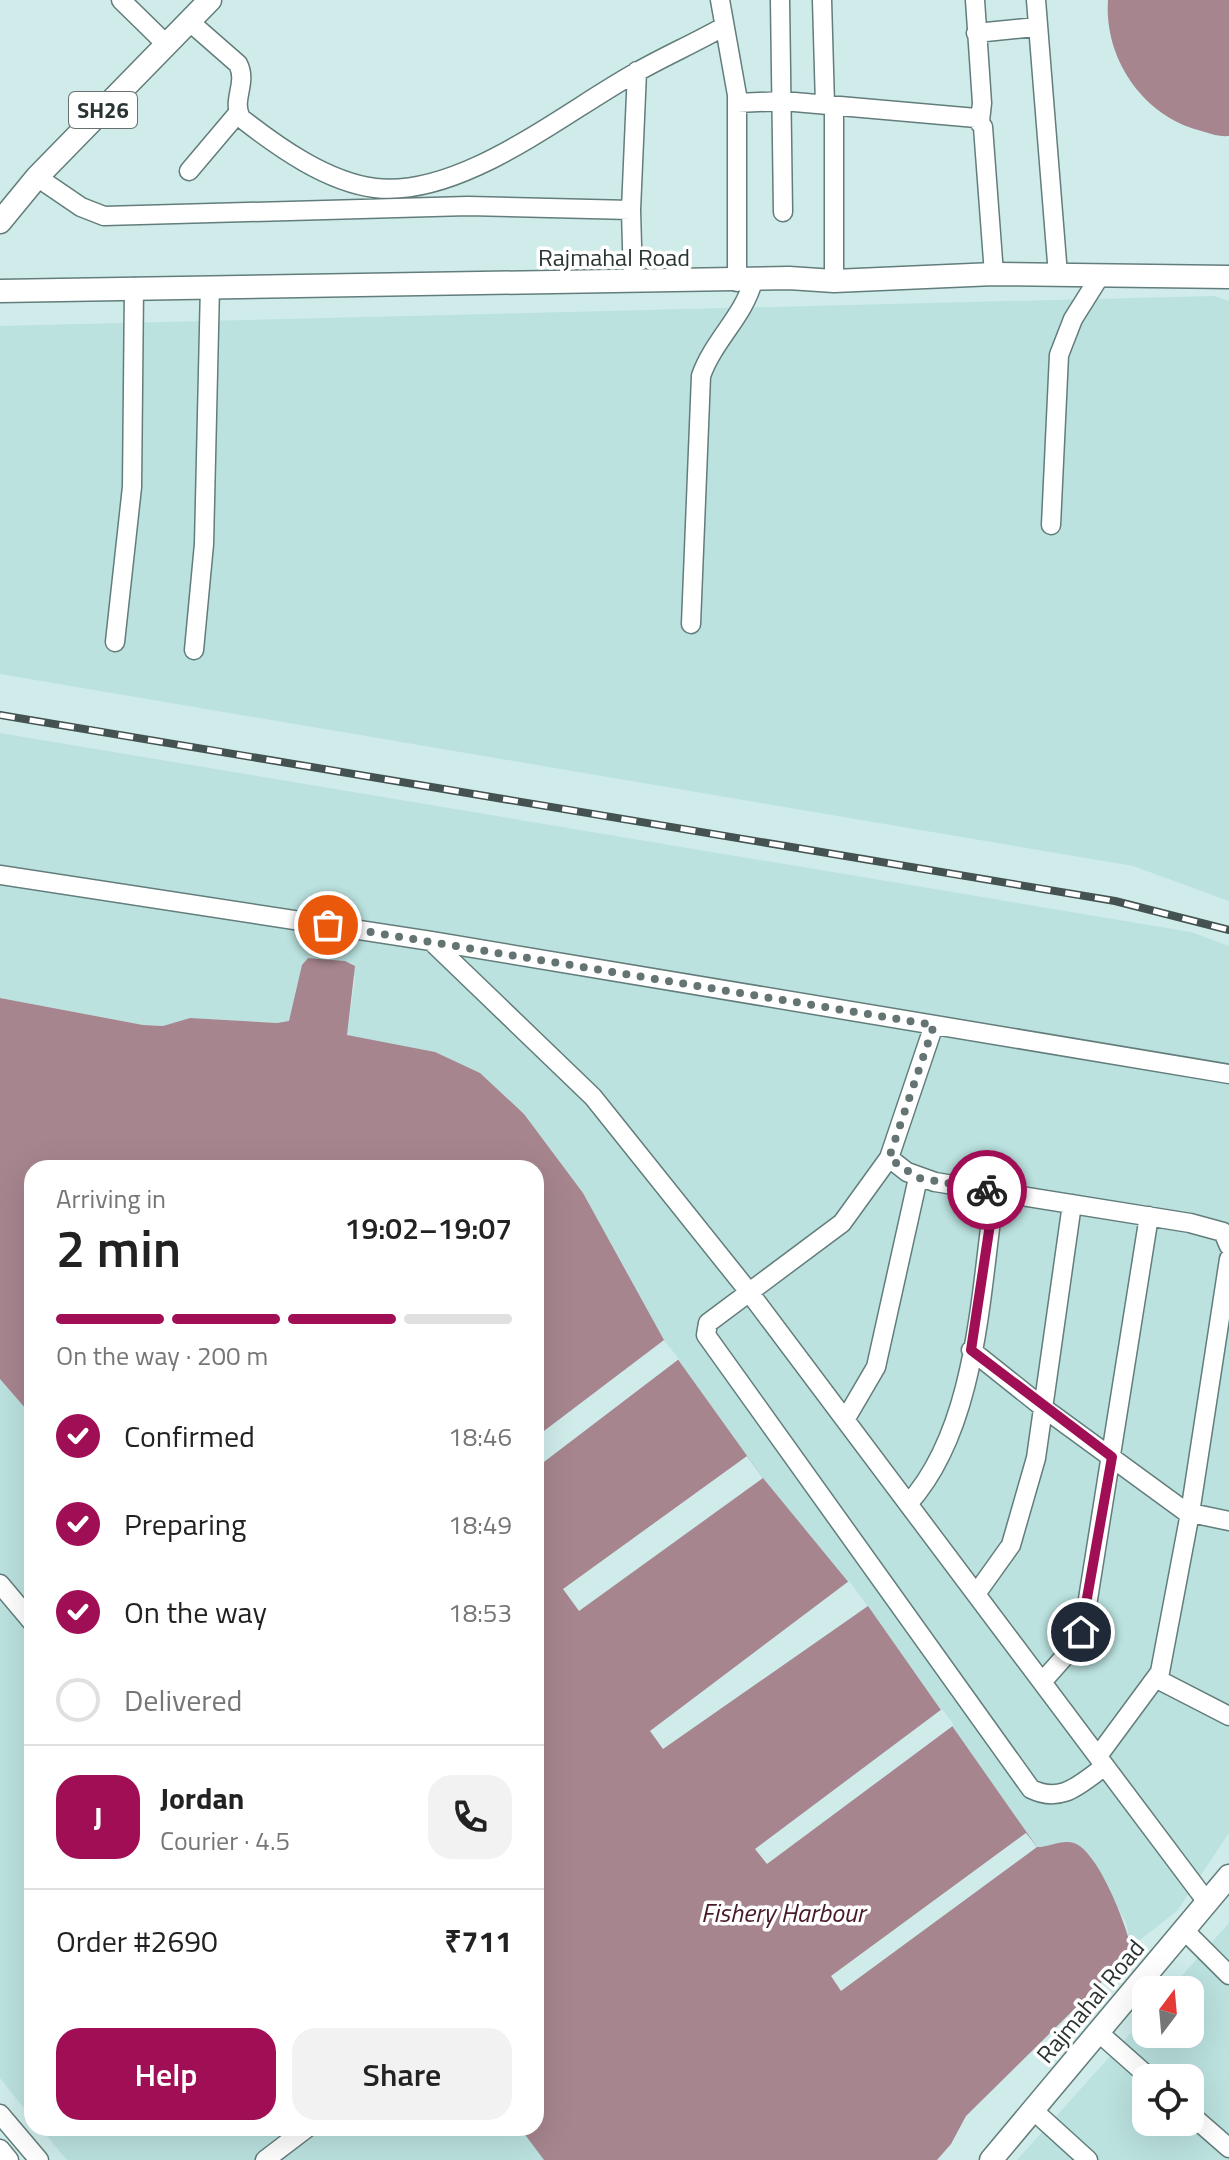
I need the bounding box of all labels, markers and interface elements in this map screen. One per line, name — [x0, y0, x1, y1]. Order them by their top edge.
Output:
road number: SH26 — [69, 92, 137, 128]
street label: Rajmahal Road — [538, 239, 690, 275]
pin — [294, 891, 362, 959]
icon: bag — [306, 903, 350, 947]
courier — [947, 1150, 1027, 1230]
icon: bike — [965, 1168, 1009, 1212]
text: Arriving in — [56, 1179, 166, 1218]
text: 19:02–19:07 — [345, 1205, 512, 1251]
text: 2 min — [56, 1208, 181, 1287]
text: On the way · 200 m — [56, 1336, 268, 1375]
text: Confirmed — [124, 1413, 255, 1459]
icon: check — [56, 1414, 100, 1458]
text: 18:46 — [448, 1417, 512, 1456]
text: Preparing — [124, 1501, 246, 1547]
icon: check — [56, 1502, 100, 1546]
text: 18:49 — [448, 1505, 512, 1544]
text: On the way — [124, 1589, 267, 1635]
icon: check — [56, 1590, 100, 1634]
text: 18:53 — [448, 1593, 512, 1632]
pin — [1047, 1598, 1115, 1666]
icon: home — [1059, 1610, 1103, 1654]
text: Delivered — [124, 1677, 242, 1723]
text: Jordan — [160, 1775, 244, 1821]
button: phone — [428, 1775, 512, 1859]
text: J — [93, 1794, 103, 1840]
text: Courier · 4.5 — [160, 1821, 290, 1860]
water label: Fishery Harbour — [701, 1893, 868, 1932]
text: Order #2690 — [56, 1918, 218, 1964]
text: ₹711 — [444, 1918, 512, 1964]
street label: Rajmahal Road — [1027, 1931, 1153, 2071]
north arrow — [1132, 1976, 1204, 2048]
map controls — [1132, 1976, 1204, 2136]
button: Help — [56, 2028, 276, 2120]
button: Share — [292, 2028, 512, 2120]
button: locate — [1132, 2064, 1204, 2136]

